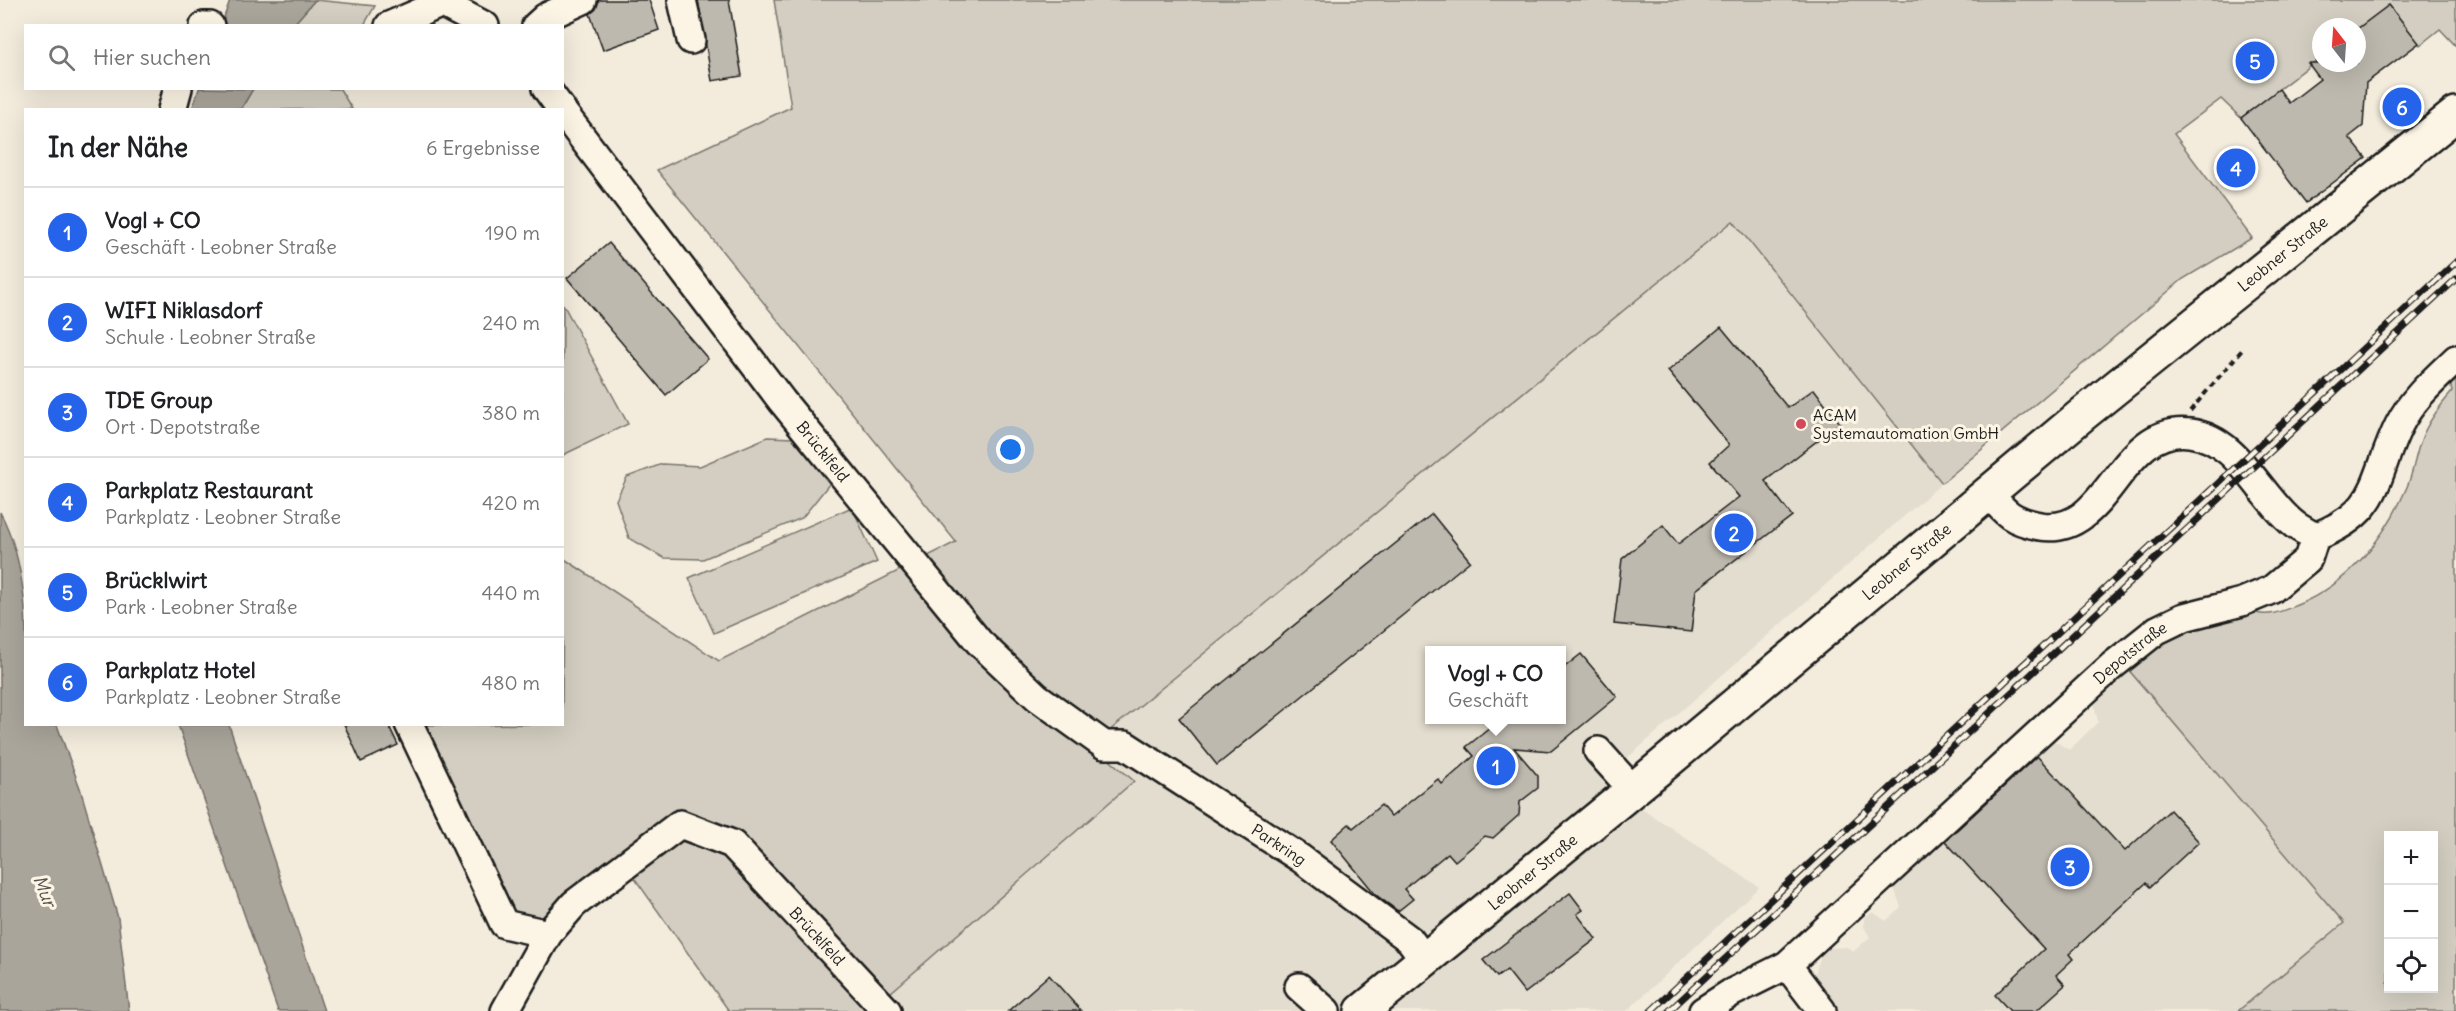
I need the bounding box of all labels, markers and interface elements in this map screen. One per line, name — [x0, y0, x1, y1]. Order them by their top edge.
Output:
north arrow — [2312, 18, 2366, 72]
search box — [24, 24, 564, 90]
pin: 5 — [2236, 38, 2274, 84]
icon: search — [45, 41, 78, 74]
text: Hier suchen — [93, 43, 211, 71]
pin: 6 — [2382, 84, 2422, 130]
text: In der Nähe — [48, 131, 188, 164]
text: 6 Ergebnisse — [426, 135, 540, 160]
pin: 4 — [2216, 146, 2256, 190]
text: Vogl + CO — [105, 206, 201, 234]
street label: Leobner Straße — [2233, 211, 2331, 296]
text: 1 — [64, 220, 71, 245]
text: 190 m — [485, 220, 540, 245]
text: Geschäft · Leobner Straße — [105, 234, 337, 259]
text: WIFI Niklasdorf — [105, 296, 262, 324]
text: 2 — [62, 310, 73, 335]
text: 240 m — [482, 310, 540, 335]
text: Schule · Leobner Straße — [105, 324, 316, 349]
text: TDE Group — [105, 386, 213, 414]
text: 3 — [62, 400, 73, 425]
text: 380 m — [482, 400, 540, 425]
place label: ACAM Systemautomation GmbH — [1813, 405, 1999, 443]
text: Ort · Depotstraße — [105, 414, 260, 439]
street label: Brücklfeld — [792, 417, 854, 486]
marker: ACAM Systemautomation GmbH — [1794, 417, 1808, 431]
your location — [996, 435, 1025, 464]
text: Parkplatz Restaurant — [105, 476, 313, 504]
text: 4 — [62, 490, 73, 515]
text: 420 m — [482, 490, 540, 515]
text: Parkplatz · Leobner Straße — [105, 504, 341, 529]
pin: 2 — [1714, 510, 1754, 556]
street label: Leobner Straße — [1858, 519, 1955, 604]
text: Brücklwirt — [105, 566, 207, 594]
text: 5 — [62, 580, 73, 605]
text: 440 m — [481, 580, 540, 605]
text: Park · Leobner Straße — [105, 594, 297, 619]
street label: Depotstraße — [2089, 617, 2170, 688]
popup — [1425, 646, 1566, 724]
text: Parkplatz Hotel — [105, 656, 256, 684]
text: Vogl + CO — [1448, 659, 1543, 687]
text: 6 — [62, 670, 73, 695]
text: 480 m — [481, 670, 540, 695]
text: Parkplatz · Leobner Straße — [105, 684, 341, 709]
text: Geschäft — [1448, 687, 1528, 712]
pin: 1 — [1476, 744, 1516, 789]
street label: Parkring — [1248, 819, 1311, 869]
street label: Leobner Straße — [1484, 829, 1581, 914]
map controls — [2384, 831, 2438, 993]
button: + — [2384, 831, 2438, 885]
pin: 3 — [2050, 844, 2090, 890]
water label: Mur — [28, 872, 63, 913]
button: − — [2384, 885, 2438, 939]
street label: Brücklfeld — [785, 903, 849, 969]
button: locate — [2384, 939, 2438, 993]

